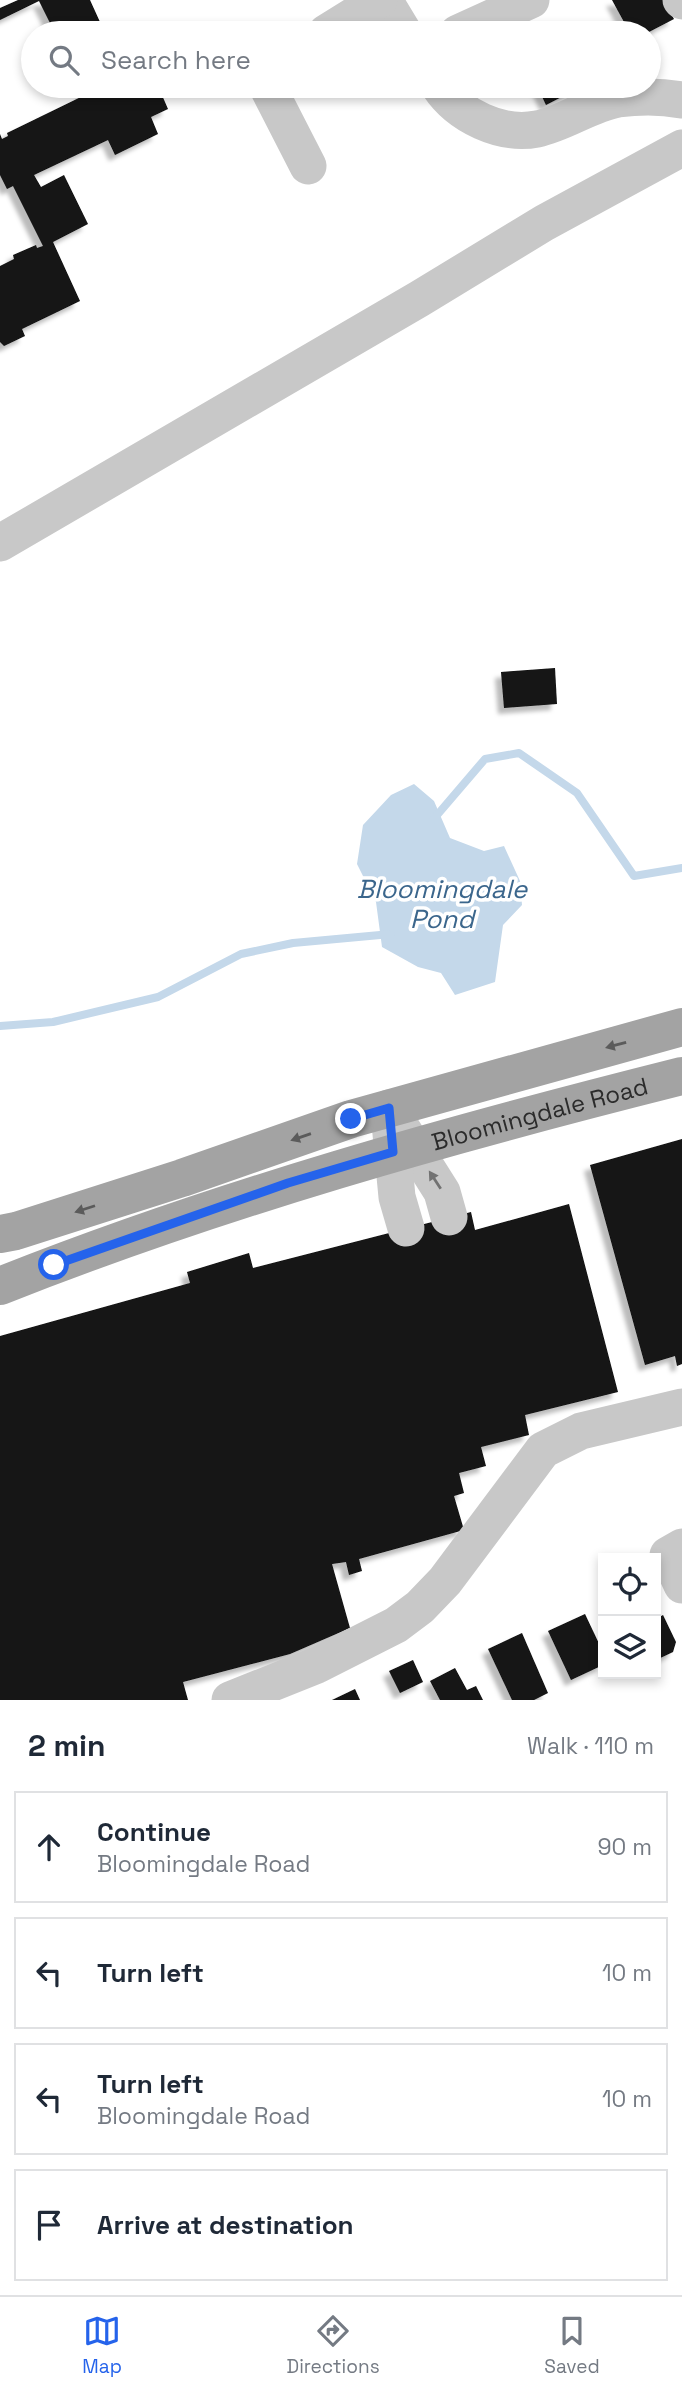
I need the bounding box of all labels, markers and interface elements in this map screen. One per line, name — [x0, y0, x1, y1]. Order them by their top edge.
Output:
search box — [21, 21, 661, 98]
icon: search — [45, 41, 83, 79]
text: Search here — [101, 43, 251, 77]
water label: Bloomingdale Pond — [357, 872, 529, 936]
one-way arrow — [605, 1040, 627, 1051]
street label: Bloomingdale Road — [428, 1070, 651, 1157]
route end — [335, 1103, 366, 1134]
one-way arrow — [290, 1132, 311, 1143]
one-way arrow — [428, 1171, 441, 1190]
one-way arrow — [74, 1204, 95, 1215]
route start — [38, 1249, 69, 1280]
map controls — [598, 1553, 661, 1679]
button: locate — [598, 1553, 661, 1616]
button: layers — [598, 1616, 661, 1679]
text: 2 min — [28, 1726, 106, 1765]
text: Walk · 110 m — [527, 1731, 654, 1761]
text: Continue — [97, 1815, 211, 1849]
icon: ahead — [30, 1828, 68, 1866]
text: 90 m — [597, 1832, 652, 1862]
text: Bloomingdale Road — [97, 1849, 310, 1879]
icon: left — [30, 1954, 68, 1992]
text: Turn left — [97, 1956, 204, 1990]
text: 10 m — [602, 1958, 652, 1988]
text: Turn left — [97, 2067, 204, 2101]
icon: left — [30, 2080, 68, 2118]
text: 10 m — [602, 2084, 652, 2114]
text: Bloomingdale Road — [97, 2101, 310, 2131]
icon: arrive — [30, 2206, 68, 2244]
text: Arrive at destination — [97, 2208, 354, 2242]
tab: Map — [82, 2312, 122, 2379]
tab: Directions — [287, 2312, 380, 2379]
tab: Saved — [544, 2312, 600, 2379]

